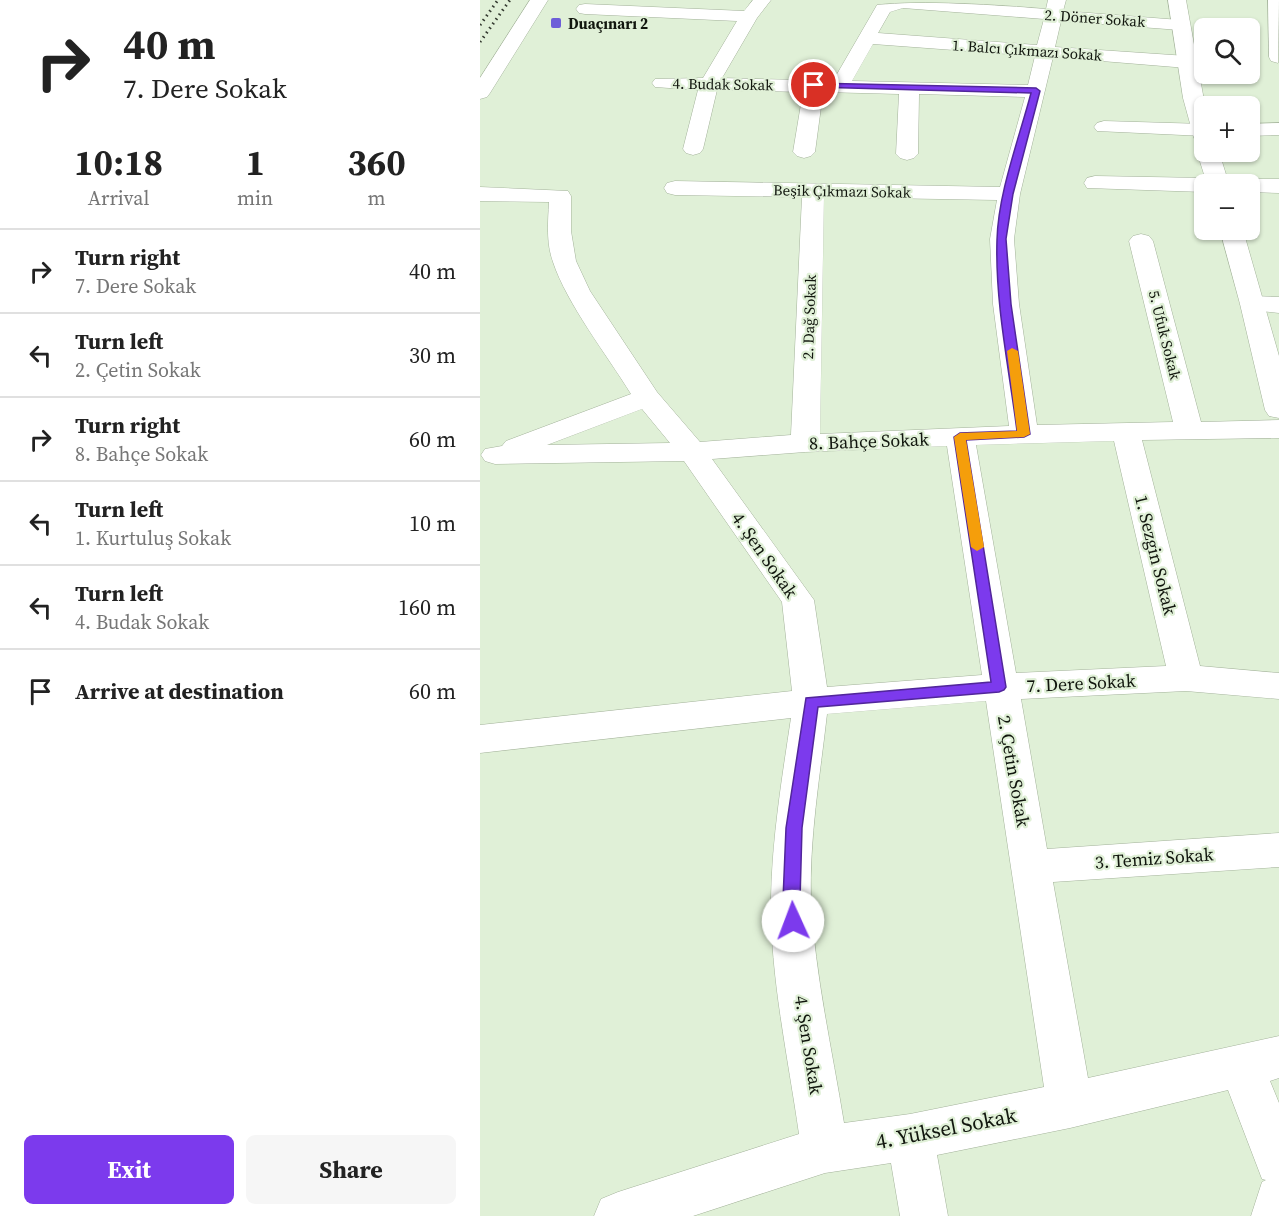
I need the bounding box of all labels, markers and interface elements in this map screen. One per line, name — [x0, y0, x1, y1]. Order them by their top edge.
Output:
street label: 2. Döner Sokak — [1044, 4, 1147, 32]
place label: Duaçınarı 2 — [568, 13, 648, 34]
text: 40 m — [123, 15, 216, 73]
marker: Duaçınarı 2 — [549, 16, 563, 30]
map controls — [1194, 18, 1260, 240]
button: search — [1194, 18, 1260, 84]
icon: right — [24, 24, 102, 102]
street label: 1. Balcı Çıkmazı Sokak — [951, 34, 1103, 66]
pin — [788, 59, 839, 110]
icon: arrive — [797, 68, 830, 101]
text: 7. Dere Sokak — [123, 70, 287, 107]
street label: 4. Budak Sokak — [672, 73, 774, 95]
button: + — [1194, 96, 1260, 162]
text: 10:18 — [74, 138, 163, 187]
text: 1 — [245, 138, 265, 187]
text: 360 — [347, 138, 406, 187]
button: − — [1194, 174, 1260, 240]
street label: Beşik Çıkmazı Sokak — [773, 179, 912, 203]
text: Arrival — [88, 184, 149, 212]
text: min — [237, 184, 273, 212]
text: m — [368, 184, 386, 212]
text: Turn right — [75, 242, 180, 272]
icon: right — [24, 255, 57, 288]
text: 40 m — [409, 256, 456, 286]
text: 7. Dere Sokak — [75, 272, 196, 300]
street label: 2. Dağ Sokak — [797, 274, 821, 360]
street label: 5. Ufuk Sokak — [1144, 288, 1186, 383]
text: Turn left — [75, 326, 163, 356]
icon: left — [24, 339, 57, 372]
text: 30 m — [409, 340, 456, 370]
text: 2. Çetin Sokak — [75, 356, 201, 384]
text: Turn right — [75, 410, 180, 440]
icon: right — [24, 423, 57, 456]
text: 60 m — [409, 424, 456, 454]
street label: 8. Bahçe Sokak — [809, 426, 929, 456]
text: 8. Bahçe Sokak — [75, 440, 208, 468]
street label: 1. Sezgin Sokak — [1129, 492, 1183, 618]
text: Turn left — [75, 494, 163, 524]
icon: left — [24, 507, 57, 540]
street label: 4. Şen Sokak — [726, 507, 804, 603]
text: 10 m — [409, 508, 456, 538]
text: 1. Kurtuluş Sokak — [75, 524, 231, 552]
text: Turn left — [75, 578, 163, 608]
icon: left — [24, 591, 57, 624]
text: 160 m — [398, 592, 456, 622]
text: 4. Budak Sokak — [75, 608, 209, 636]
street label: 7. Dere Sokak — [1026, 668, 1136, 698]
icon: arrive — [24, 675, 57, 708]
text: Arrive at destination — [75, 676, 284, 706]
text: 60 m — [409, 676, 456, 706]
street label: 2. Çetin Sokak — [992, 713, 1036, 829]
street label: 3. Temiz Sokak — [1094, 841, 1214, 875]
position arrow — [761, 889, 825, 953]
street label: 4. Şen Sokak — [789, 994, 829, 1096]
street label: 4. Yüksel Sokak — [873, 1100, 1019, 1156]
button: Exit — [24, 1135, 234, 1204]
button: Share — [246, 1135, 456, 1204]

